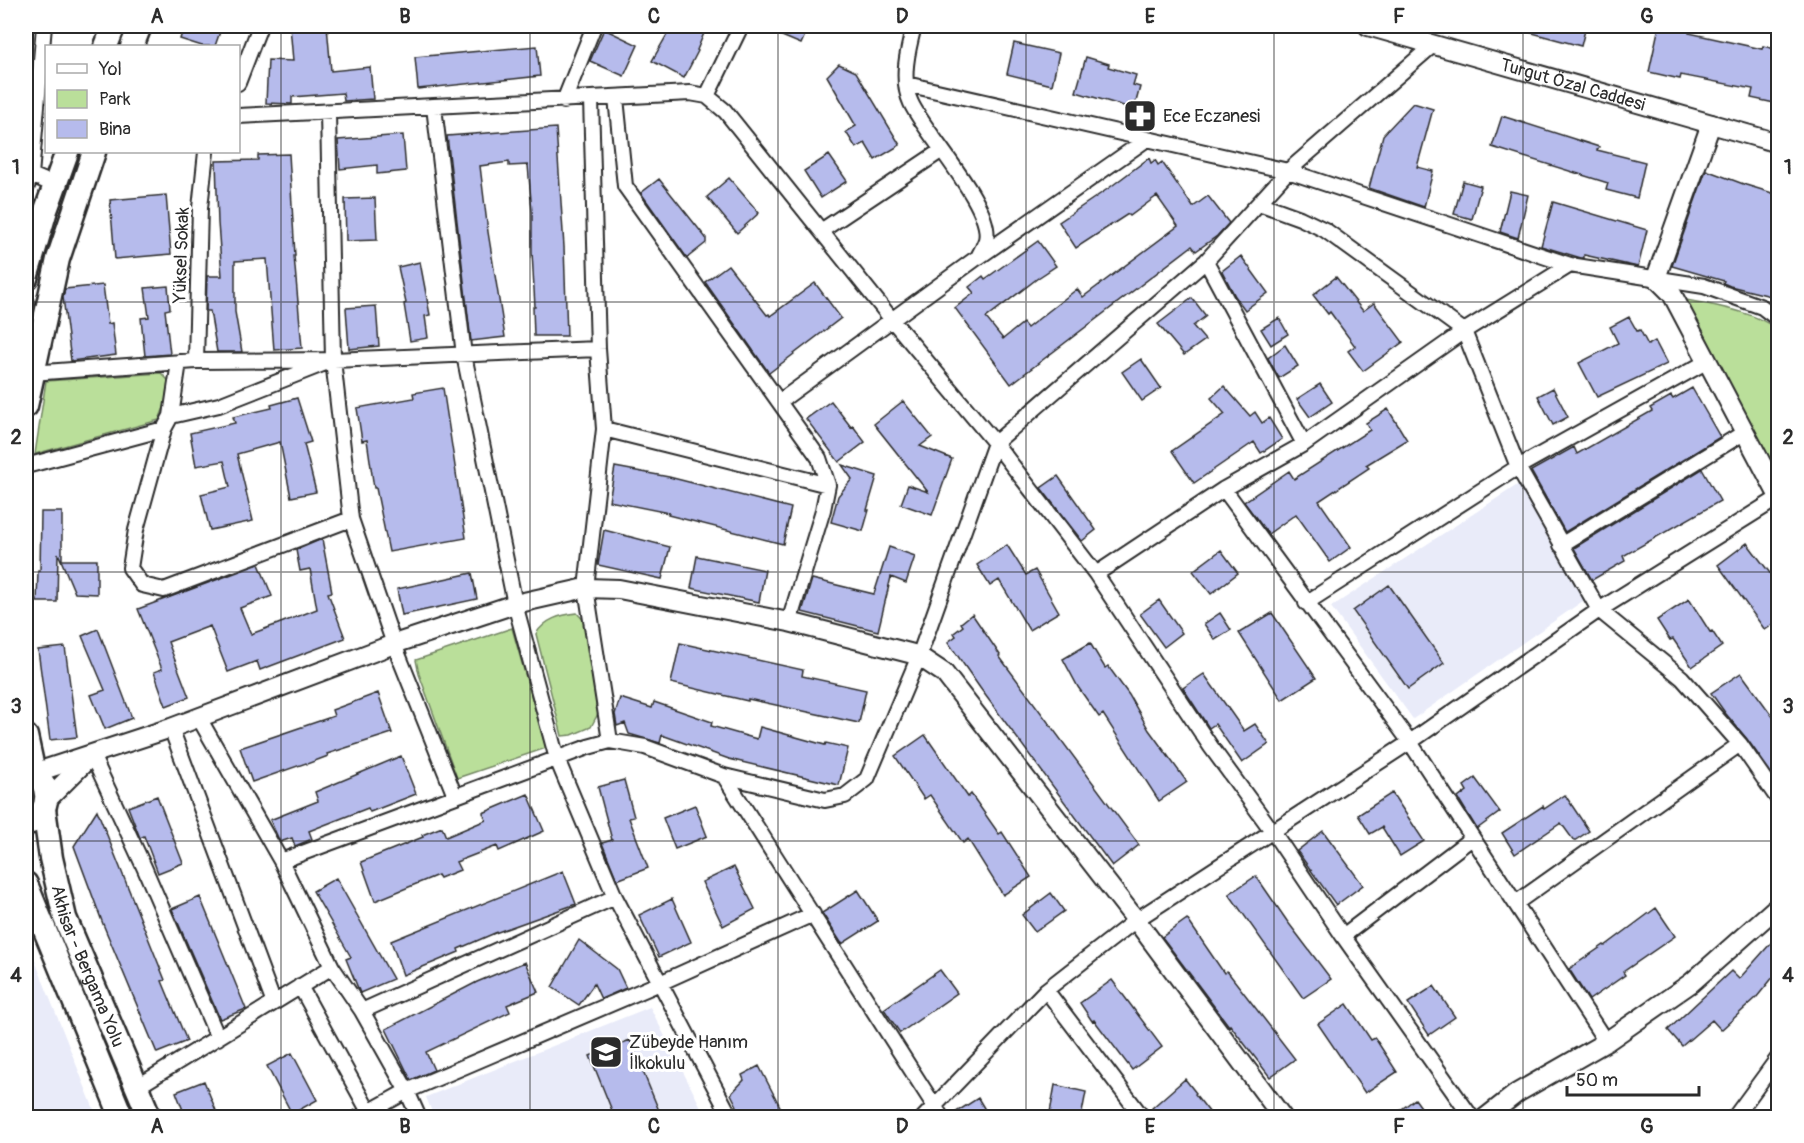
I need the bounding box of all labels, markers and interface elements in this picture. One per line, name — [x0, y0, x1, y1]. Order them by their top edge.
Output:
text: A — [151, 4, 164, 29]
text: B — [399, 4, 411, 29]
text: C — [648, 4, 660, 29]
text: D — [896, 4, 909, 29]
text: E — [1145, 4, 1156, 29]
text: F — [1393, 4, 1405, 29]
text: G — [1640, 4, 1654, 29]
legend — [45, 45, 240, 153]
street label: Turgut Özal Caddesi — [1497, 53, 1648, 117]
text: Yol — [98, 58, 122, 81]
text: Park — [99, 88, 131, 111]
pharmacy icon: Ece Eczanesi — [1122, 98, 1158, 134]
place label: Ece Eczanesi — [1163, 105, 1260, 128]
text: Bina — [99, 118, 131, 141]
text: 1 — [12, 155, 20, 180]
text: 1 — [1784, 155, 1792, 180]
street label: Yüksel Sokak — [168, 206, 195, 304]
text: 2 — [10, 425, 22, 450]
text: 2 — [1782, 425, 1794, 450]
text: 3 — [10, 694, 22, 719]
text: 3 — [1782, 694, 1794, 719]
street label: Akhisar - Bergama Yolu — [46, 883, 130, 1051]
text: 4 — [10, 963, 22, 988]
text: 4 — [1782, 963, 1794, 988]
place label: Zübeyde Hanım İlkokulu — [629, 1031, 748, 1075]
school or university icon: Zübeyde Hanım İlkokulu — [588, 1034, 624, 1070]
scale bar — [1567, 1059, 1699, 1097]
text: 50 m — [1576, 1069, 1618, 1092]
text: A — [151, 1114, 164, 1139]
text: B — [399, 1114, 411, 1139]
text: C — [648, 1114, 660, 1139]
text: D — [896, 1114, 909, 1139]
text: E — [1145, 1114, 1156, 1139]
text: F — [1393, 1114, 1405, 1139]
text: G — [1640, 1114, 1654, 1139]

